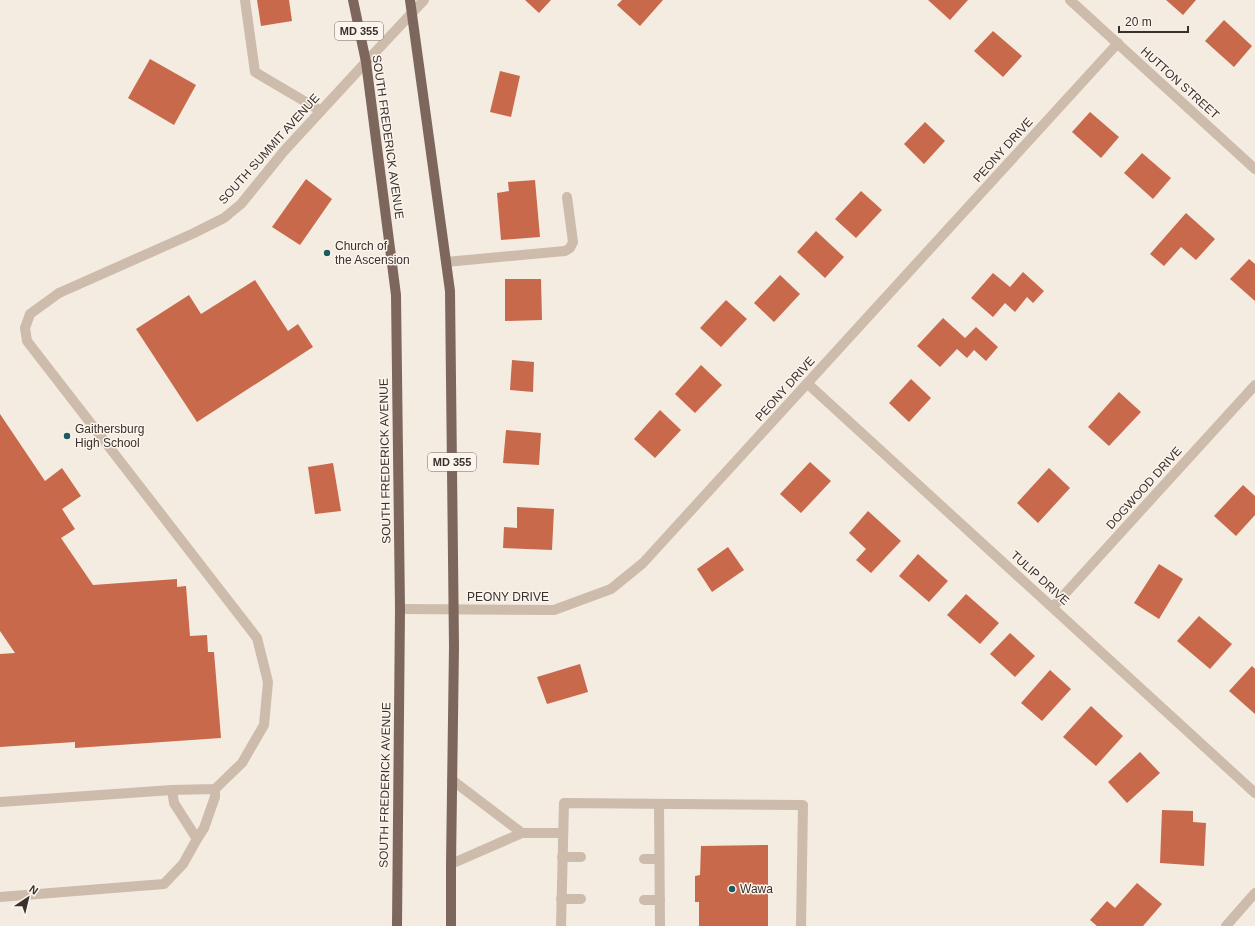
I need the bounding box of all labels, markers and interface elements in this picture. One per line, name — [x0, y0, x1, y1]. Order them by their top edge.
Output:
scale bar — [1119, 8, 1188, 34]
text: 20 m — [1125, 15, 1152, 29]
road number: MD 355 — [335, 22, 383, 40]
street label: HUTTON STREET — [1138, 44, 1223, 122]
street label: SOUTH FREDERICK AVENUE — [370, 54, 406, 220]
street label: SOUTH SUMMIT AVENUE — [216, 91, 322, 207]
street label: PEONY DRIVE — [970, 115, 1036, 185]
place label: Church of the Ascension — [335, 239, 410, 267]
marker: Church of the Ascension — [322, 248, 332, 258]
street label: PEONY DRIVE — [752, 354, 818, 424]
street label: SOUTH FREDERICK AVENUE — [377, 378, 393, 544]
place label: Gaithersburg High School — [75, 422, 144, 450]
marker: Gaithersburg High School — [62, 431, 72, 441]
street label: DOGWOOD DRIVE — [1103, 444, 1185, 532]
road number: MD 355 — [428, 453, 476, 471]
street label: TULIP DRIVE — [1008, 548, 1072, 608]
street label: PEONY DRIVE — [467, 590, 549, 604]
street label: SOUTH FREDERICK AVENUE — [377, 702, 393, 868]
north arrow — [8, 878, 48, 918]
place label: Wawa — [740, 882, 773, 896]
text: N — [27, 883, 40, 897]
marker: Wawa — [727, 884, 737, 894]

